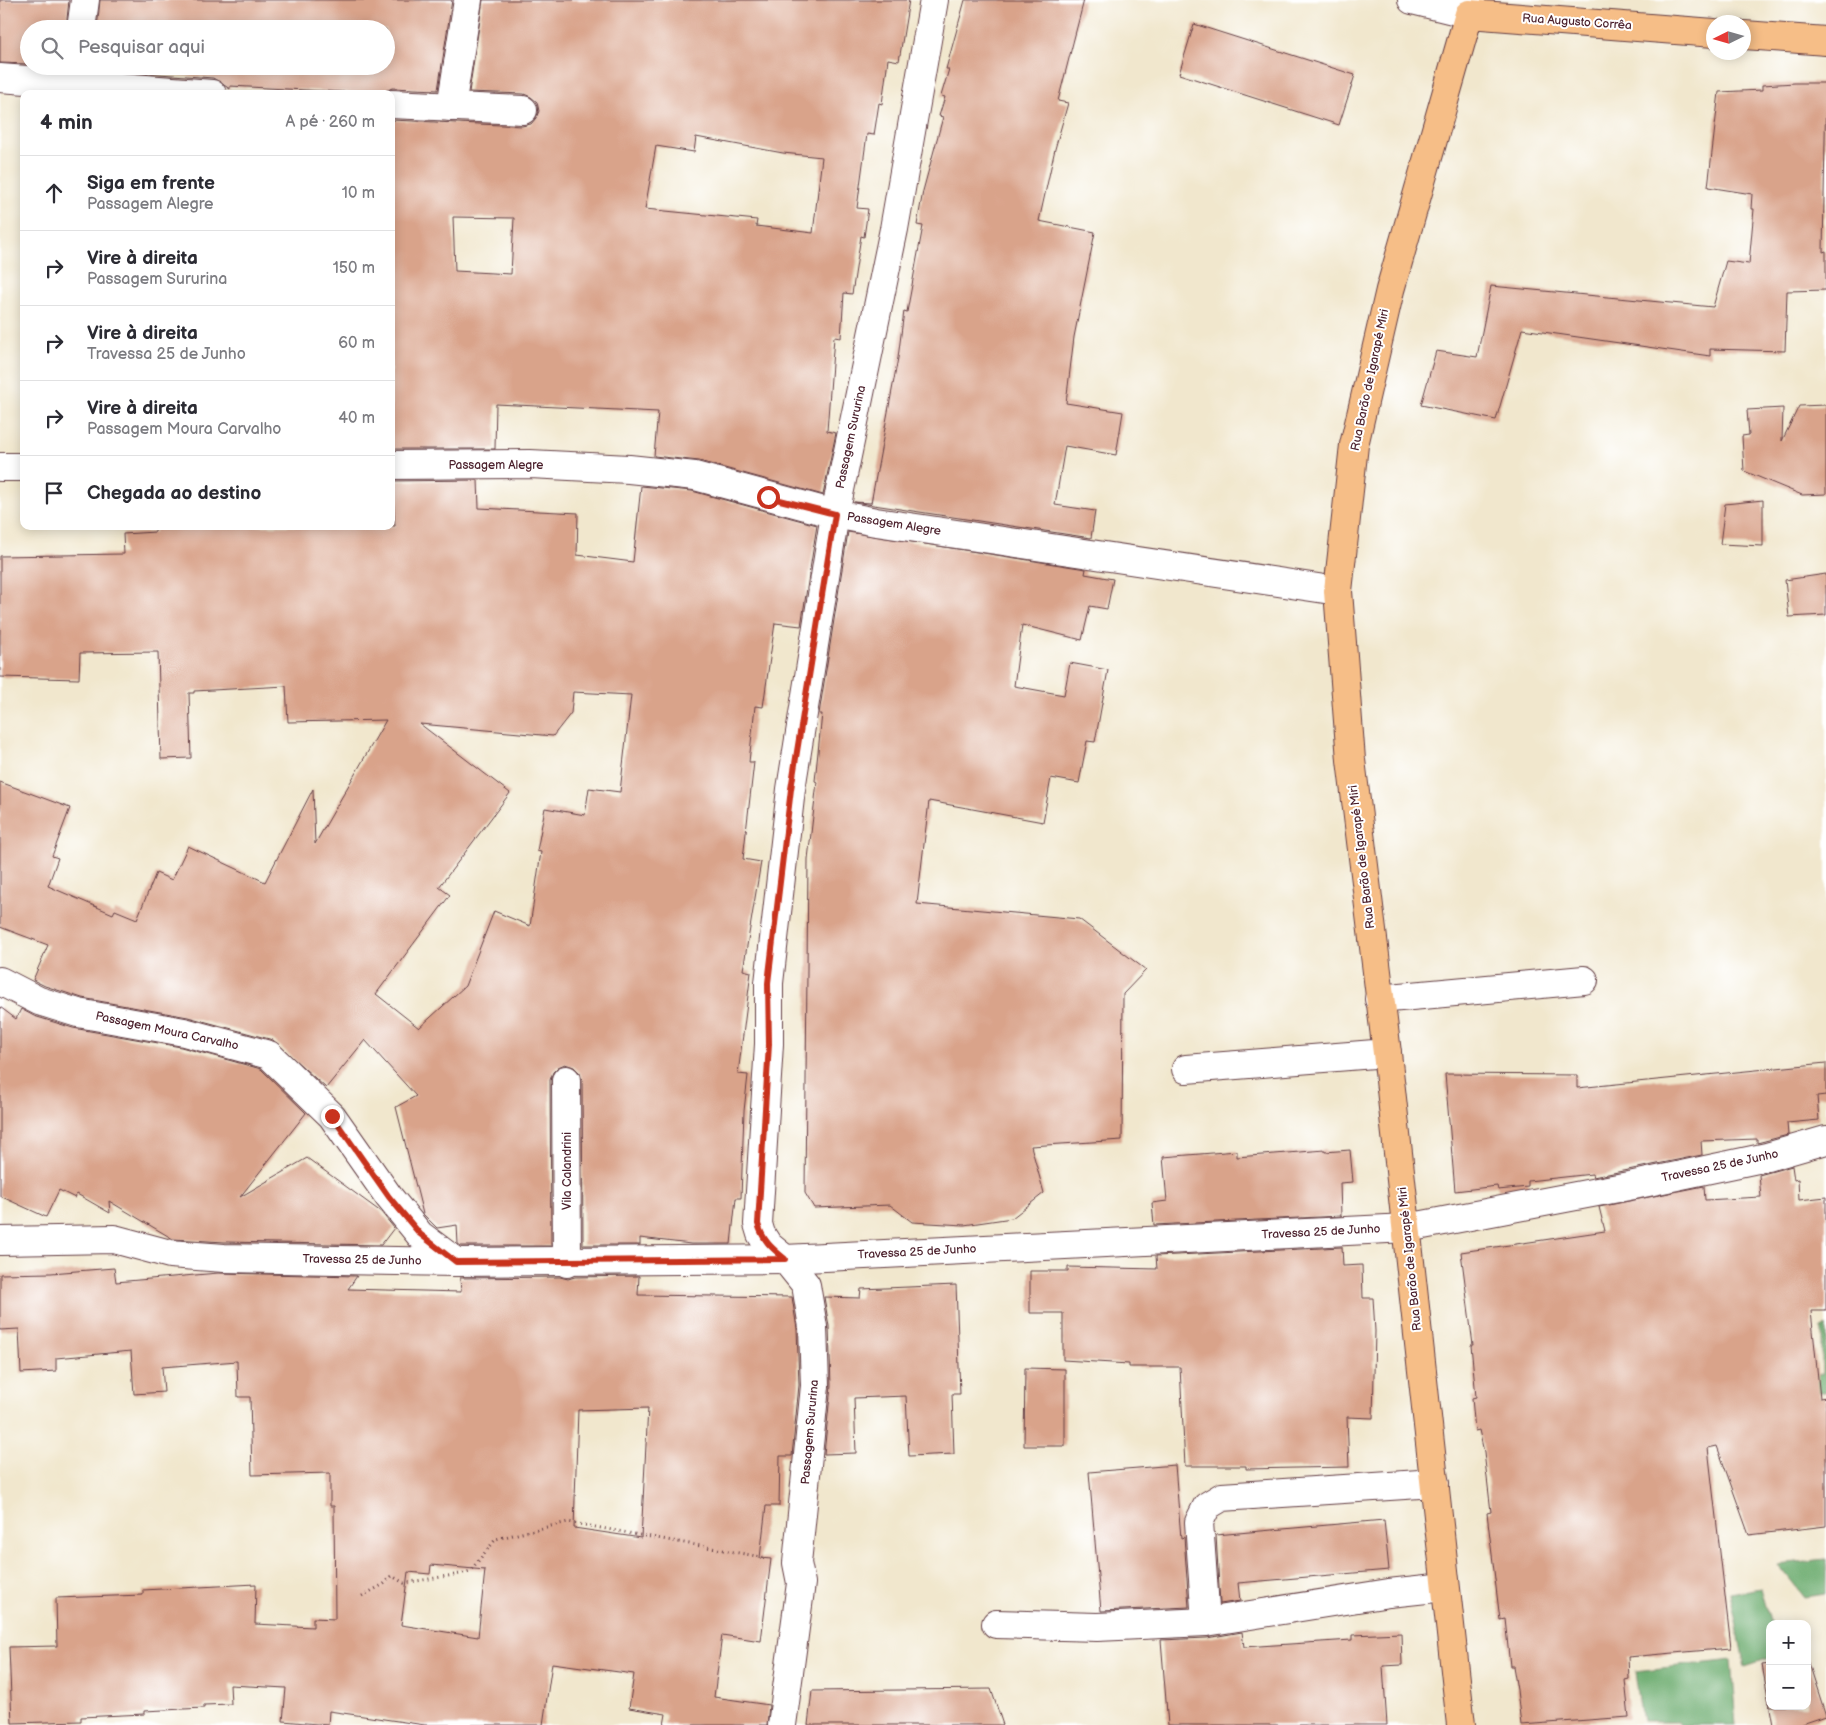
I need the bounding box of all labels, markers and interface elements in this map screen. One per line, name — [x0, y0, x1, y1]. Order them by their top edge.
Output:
street label: Rua Augusto Corrêa — [1522, 11, 1633, 33]
north arrow — [1706, 15, 1751, 60]
search box — [20, 20, 395, 75]
icon: search — [38, 34, 66, 62]
text: Pesquisar aqui — [78, 36, 205, 59]
text: 4 min — [40, 110, 93, 135]
text: A pé · 260 m — [285, 113, 375, 132]
text: Siga em frente — [87, 172, 215, 195]
icon: ahead — [40, 179, 68, 207]
text: 10 m — [342, 184, 375, 203]
text: Passagem Alegre — [87, 195, 214, 214]
text: Vire à direita — [87, 247, 198, 270]
icon: right — [40, 254, 68, 282]
text: 150 m — [333, 259, 375, 278]
text: Passagem Sururina — [87, 270, 227, 289]
street label: Rua Barão de Igarapé Miri — [1348, 308, 1392, 452]
text: Vire à direita — [87, 322, 198, 345]
icon: right — [40, 329, 68, 357]
text: 60 m — [338, 334, 375, 353]
text: Travessa 25 de Junho — [87, 345, 246, 364]
street label: Passagem Sururina — [833, 384, 869, 490]
text: Vire à direita — [87, 397, 198, 420]
icon: right — [40, 404, 68, 432]
text: 40 m — [338, 409, 375, 428]
text: Passagem Moura Carvalho — [87, 420, 281, 439]
street label: Passagem Alegre — [449, 458, 543, 473]
icon: arrive — [40, 479, 68, 507]
text: Chegada ao destino — [87, 482, 261, 505]
route start — [757, 486, 780, 509]
street label: Passagem Alegre — [846, 509, 942, 539]
street label: Rua Barão de Igarapé Miri — [1346, 784, 1378, 930]
street label: Passagem Moura Carvalho — [94, 1009, 240, 1054]
route end — [321, 1105, 344, 1128]
street label: Vila Calandrini — [560, 1132, 575, 1210]
street label: Travessa 25 de Junho — [1660, 1146, 1780, 1186]
street label: Rua Barão de Igarapé Miri — [1395, 1186, 1425, 1332]
street label: Travessa 25 de Junho — [1261, 1221, 1381, 1243]
street label: Travessa 25 de Junho — [857, 1241, 977, 1263]
street label: Travessa 25 de Junho — [302, 1251, 422, 1269]
street label: Passagem Sururina — [798, 1379, 822, 1485]
map controls — [1766, 1620, 1811, 1710]
button: + — [1766, 1620, 1811, 1665]
button: − — [1766, 1665, 1811, 1710]

